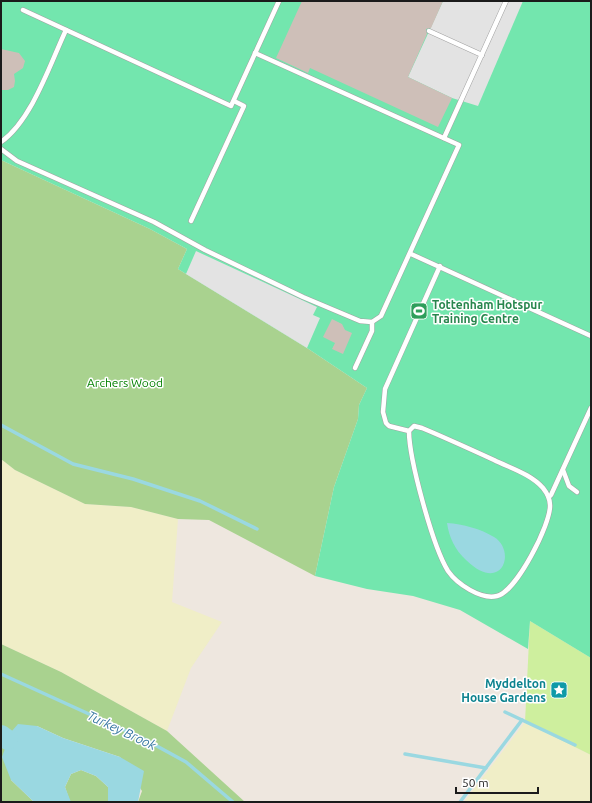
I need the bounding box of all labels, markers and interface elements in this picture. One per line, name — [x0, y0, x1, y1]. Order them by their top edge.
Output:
place label: Tottenham Hotspur Training Centre — [432, 298, 542, 325]
sports icon: Tottenham Hotspur Training Centre — [409, 301, 429, 321]
park label: Archers Wood — [87, 376, 163, 389]
place label: Myddelton House Gardens — [461, 677, 546, 704]
place icon: Myddelton House Gardens — [549, 680, 569, 700]
water label: Turkey Brook — [85, 708, 159, 752]
scale bar — [456, 769, 538, 795]
text: 50 m — [462, 776, 489, 789]

